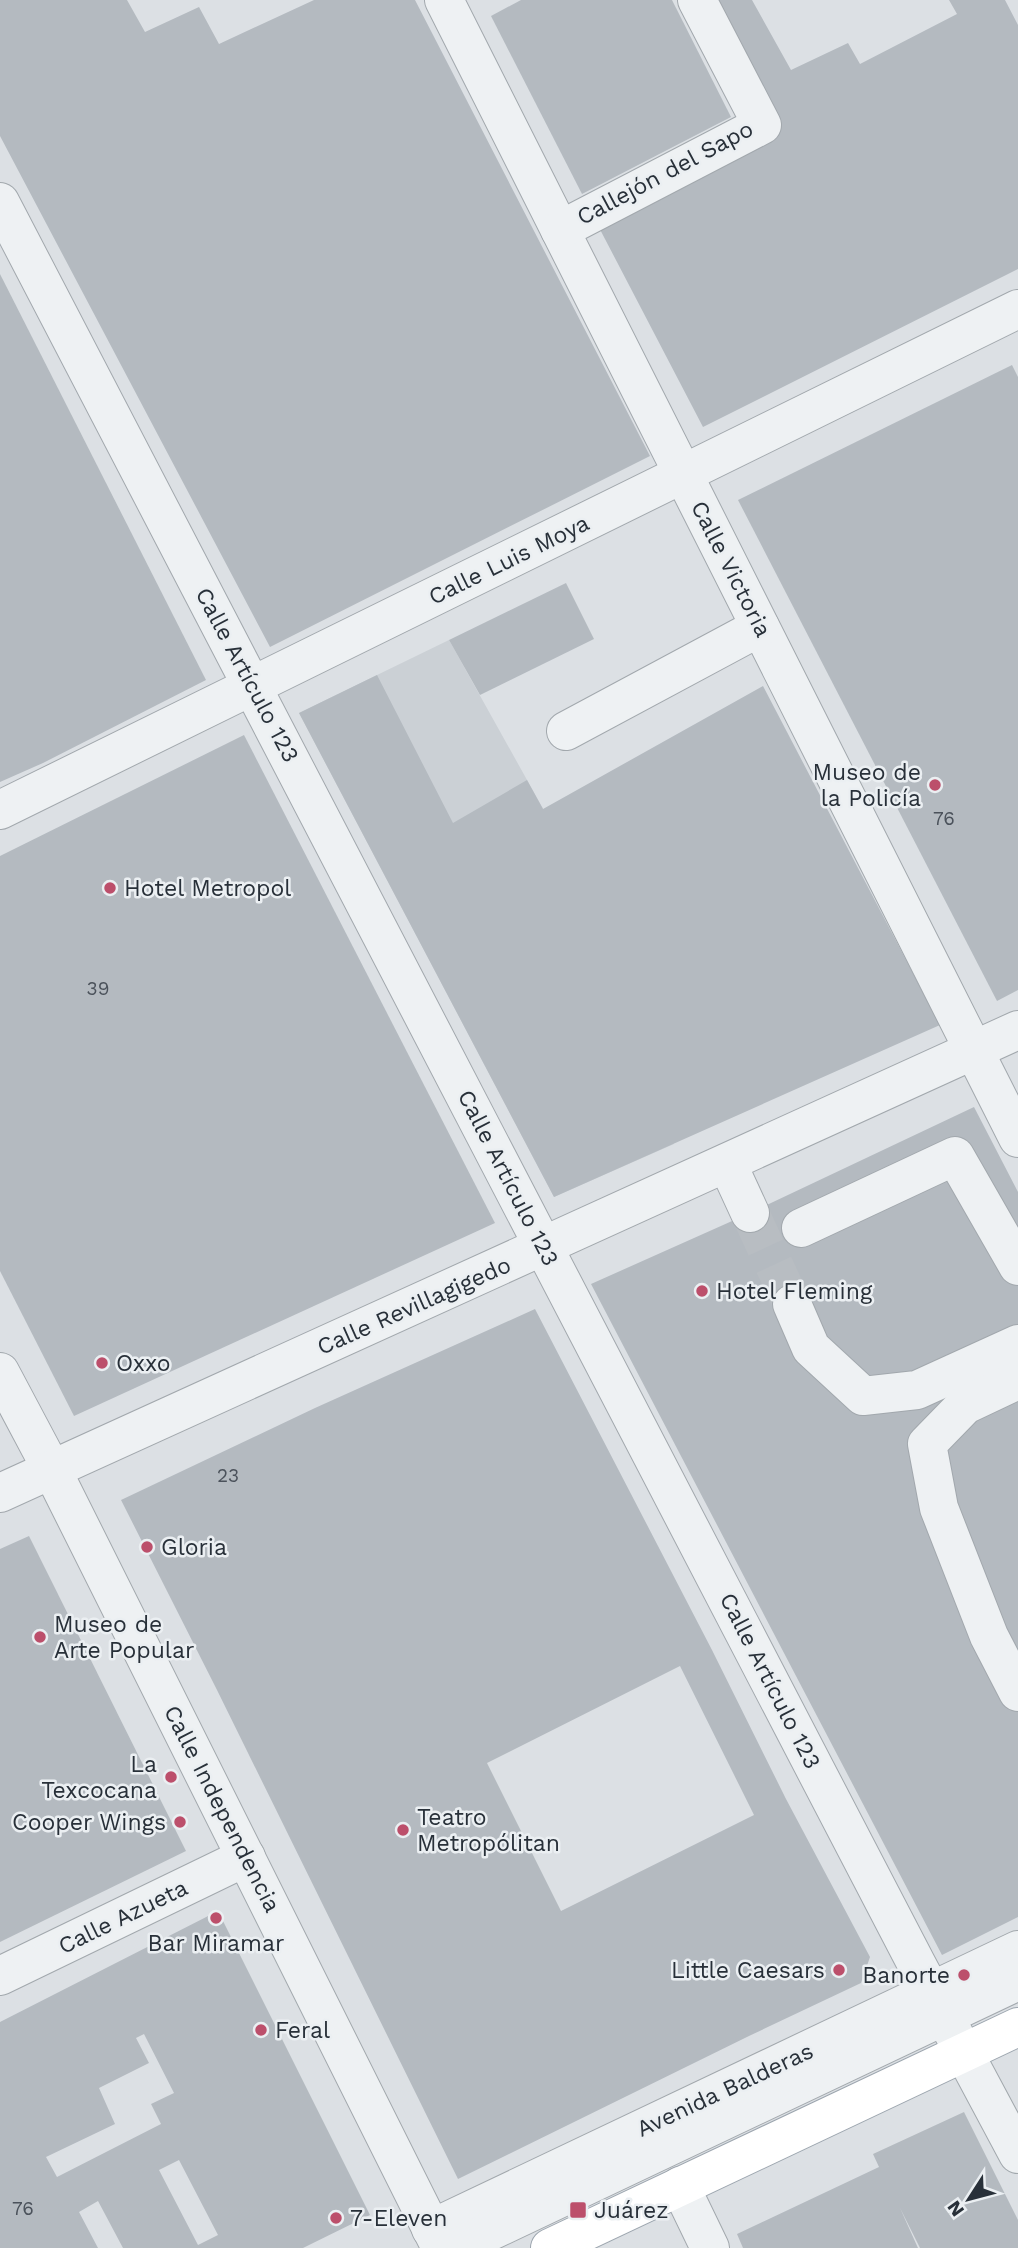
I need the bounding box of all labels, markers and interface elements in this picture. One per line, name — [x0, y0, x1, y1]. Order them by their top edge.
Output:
street label: Callejón del Sapo — [572, 115, 758, 231]
street label: Calle Victoria — [685, 496, 777, 642]
street label: Calle Luis Moya — [424, 509, 594, 611]
street label: Calle Artículo 123 — [190, 583, 304, 767]
place label: Museo de la Policía — [813, 759, 921, 812]
marker: Museo de la Policía — [927, 777, 943, 793]
house number: 76 — [933, 807, 955, 830]
place label: Hotel Metropol — [124, 875, 291, 902]
marker: Hotel Metropol — [102, 880, 118, 896]
house number: 39 — [87, 977, 109, 1000]
street label: Calle Artículo 123 — [452, 1086, 564, 1270]
street label: Calle Revillagigedo — [313, 1251, 515, 1361]
place label: Hotel Fleming — [716, 1278, 873, 1305]
marker: Hotel Fleming — [694, 1283, 710, 1299]
place label: Oxxo — [116, 1350, 171, 1377]
marker: Oxxo — [94, 1355, 110, 1371]
house number: 23 — [217, 1464, 239, 1487]
place label: Gloria — [161, 1534, 227, 1561]
marker: Gloria — [139, 1539, 155, 1555]
street label: Calle Artículo 123 — [714, 1589, 826, 1773]
place label: Museo de Arte Popular — [54, 1611, 194, 1664]
marker: Museo de Arte Popular — [32, 1629, 48, 1645]
street label: Calle Independencia — [158, 1701, 286, 1917]
place label: La Texcocana — [41, 1751, 157, 1804]
marker: La Texcocana — [163, 1769, 179, 1785]
place label: Teatro Metropólitan — [417, 1804, 560, 1857]
place label: Cooper Wings — [12, 1809, 166, 1836]
marker: Cooper Wings — [172, 1814, 188, 1830]
marker: Teatro Metropólitan — [395, 1822, 411, 1838]
street label: Calle Azueta — [54, 1874, 192, 1960]
marker: Bar Miramar — [208, 1910, 224, 1926]
place label: Bar Miramar — [148, 1930, 284, 1957]
place label: Little Caesars — [671, 1957, 825, 1984]
marker: Little Caesars — [831, 1962, 847, 1978]
place label: Banorte — [862, 1962, 950, 1989]
marker: Banorte — [956, 1967, 972, 1983]
place label: Feral — [275, 2017, 330, 2044]
marker: Feral — [253, 2022, 269, 2038]
street label: Avenida Balderas — [632, 2037, 818, 2143]
north arrow — [934, 2164, 1004, 2234]
text: N — [942, 2196, 969, 2221]
house number: 76 — [12, 2197, 34, 2220]
place label: Juárez — [594, 2197, 669, 2224]
marker: Juárez — [568, 2200, 588, 2220]
place label: 7-Eleven — [350, 2205, 448, 2232]
marker: 7-Eleven — [328, 2210, 344, 2226]

